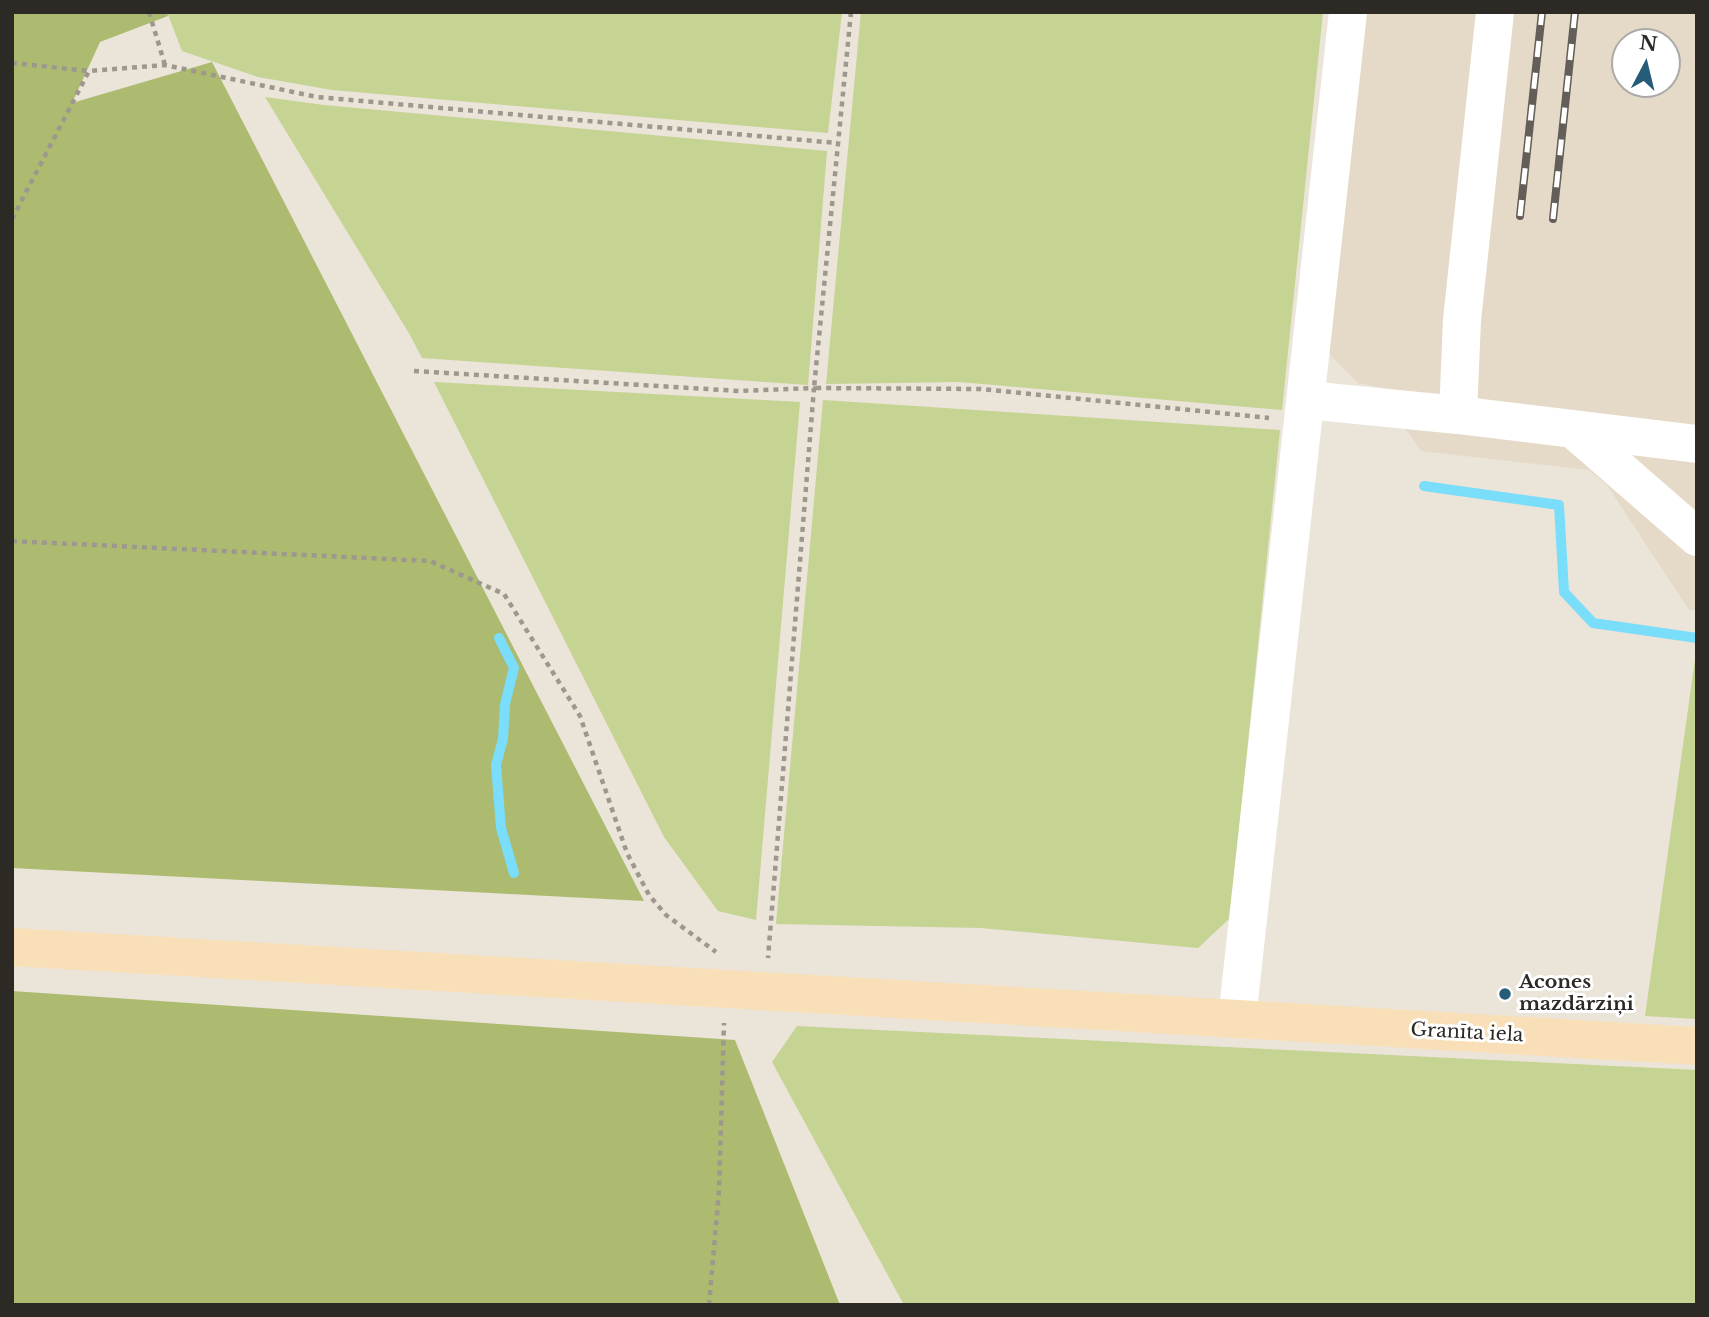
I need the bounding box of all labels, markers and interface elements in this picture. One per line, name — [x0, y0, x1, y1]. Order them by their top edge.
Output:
north arrow — [1611, 28, 1681, 98]
text: N — [1638, 31, 1659, 56]
place label: Acones mazdārziņi — [1519, 972, 1634, 1016]
marker: Acones mazdārziņi — [1497, 986, 1513, 1002]
street label: Granīta iela — [1410, 1019, 1524, 1047]

